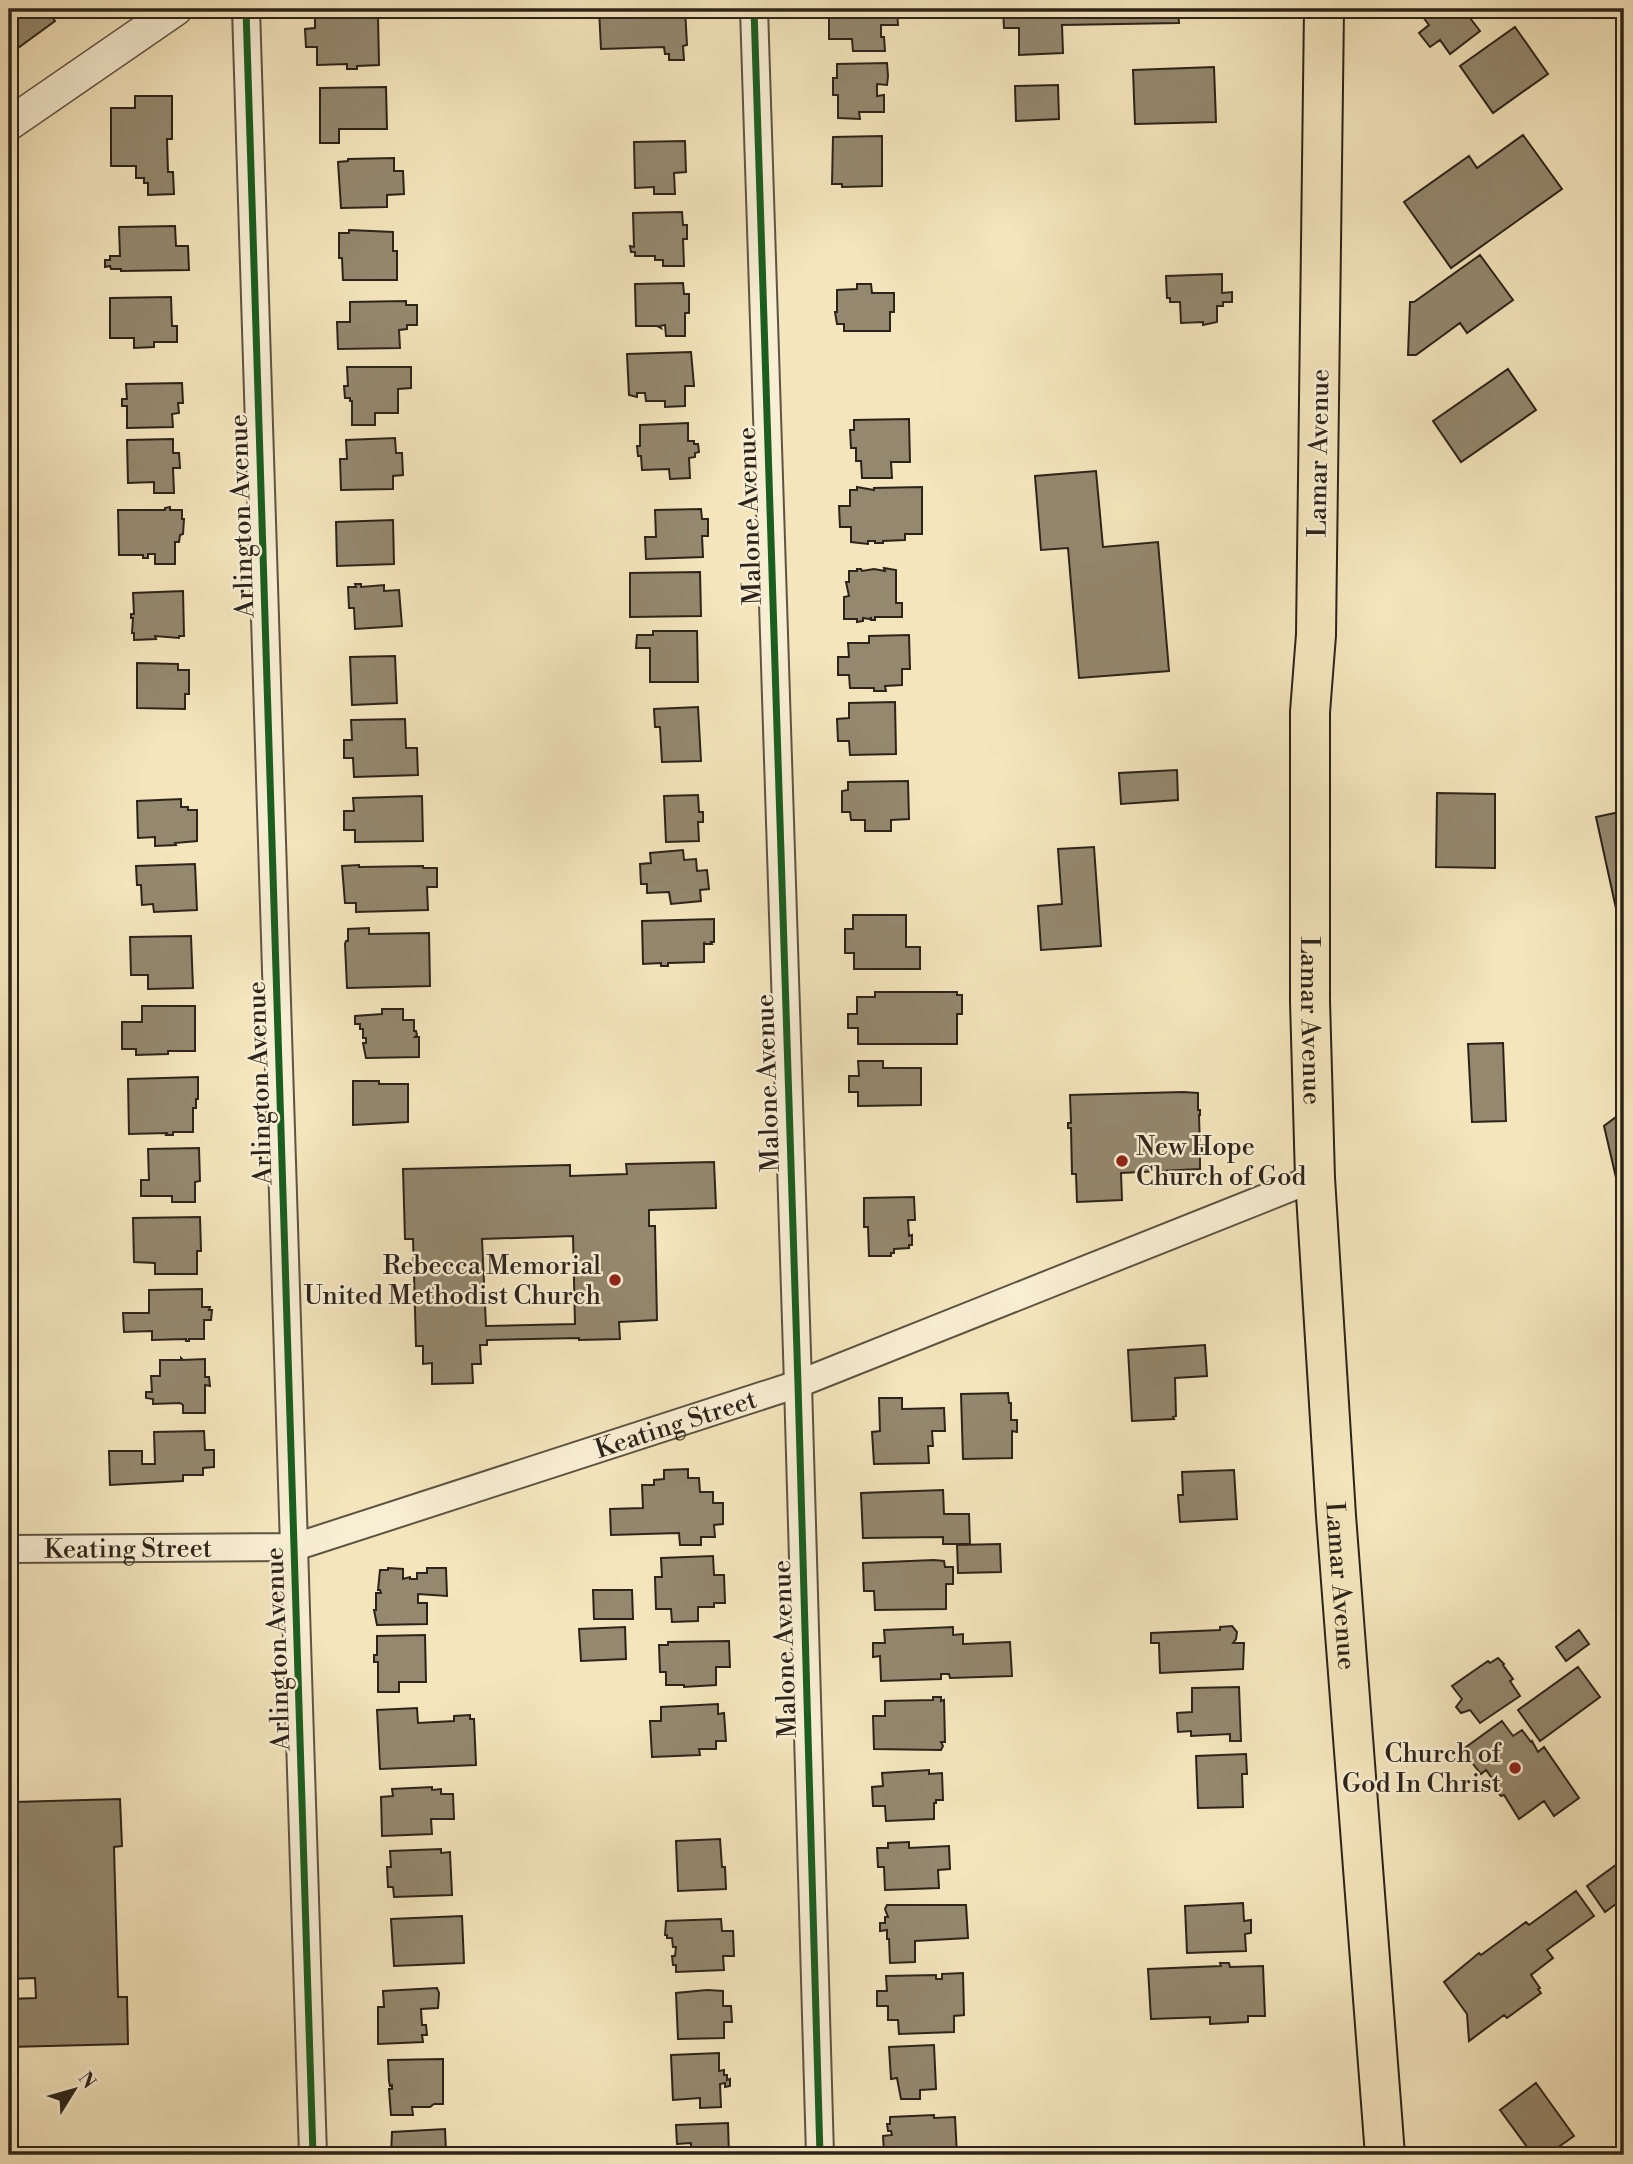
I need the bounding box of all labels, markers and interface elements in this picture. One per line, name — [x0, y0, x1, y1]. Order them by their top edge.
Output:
street label: Lamar Avenue — [1302, 368, 1336, 538]
street label: Arlington Avenue — [222, 413, 262, 619]
street label: Malone Avenue — [731, 426, 769, 606]
street label: Lamar Avenue — [1293, 936, 1328, 1105]
street label: Arlington Avenue — [240, 980, 280, 1186]
street label: Malone Avenue — [749, 993, 787, 1173]
place label: New Hope Church of God — [1136, 1131, 1307, 1193]
marker: New Hope Church of God — [1114, 1153, 1130, 1169]
place label: Rebecca Memorial United Methodist Church — [304, 1250, 601, 1312]
marker: Rebecca Memorial United Methodist Church — [607, 1272, 623, 1288]
street label: Keating Street — [591, 1384, 761, 1466]
street label: Lamar Avenue — [1318, 1501, 1363, 1671]
street label: Keating Street — [44, 1533, 212, 1566]
street label: Arlington Avenue — [258, 1546, 298, 1752]
street label: Malone Avenue — [766, 1559, 804, 1739]
place label: Church of God In Christ — [1342, 1738, 1503, 1800]
marker: Church of God In Christ — [1507, 1760, 1523, 1776]
north arrow — [38, 2056, 108, 2126]
text: N — [73, 2067, 101, 2094]

